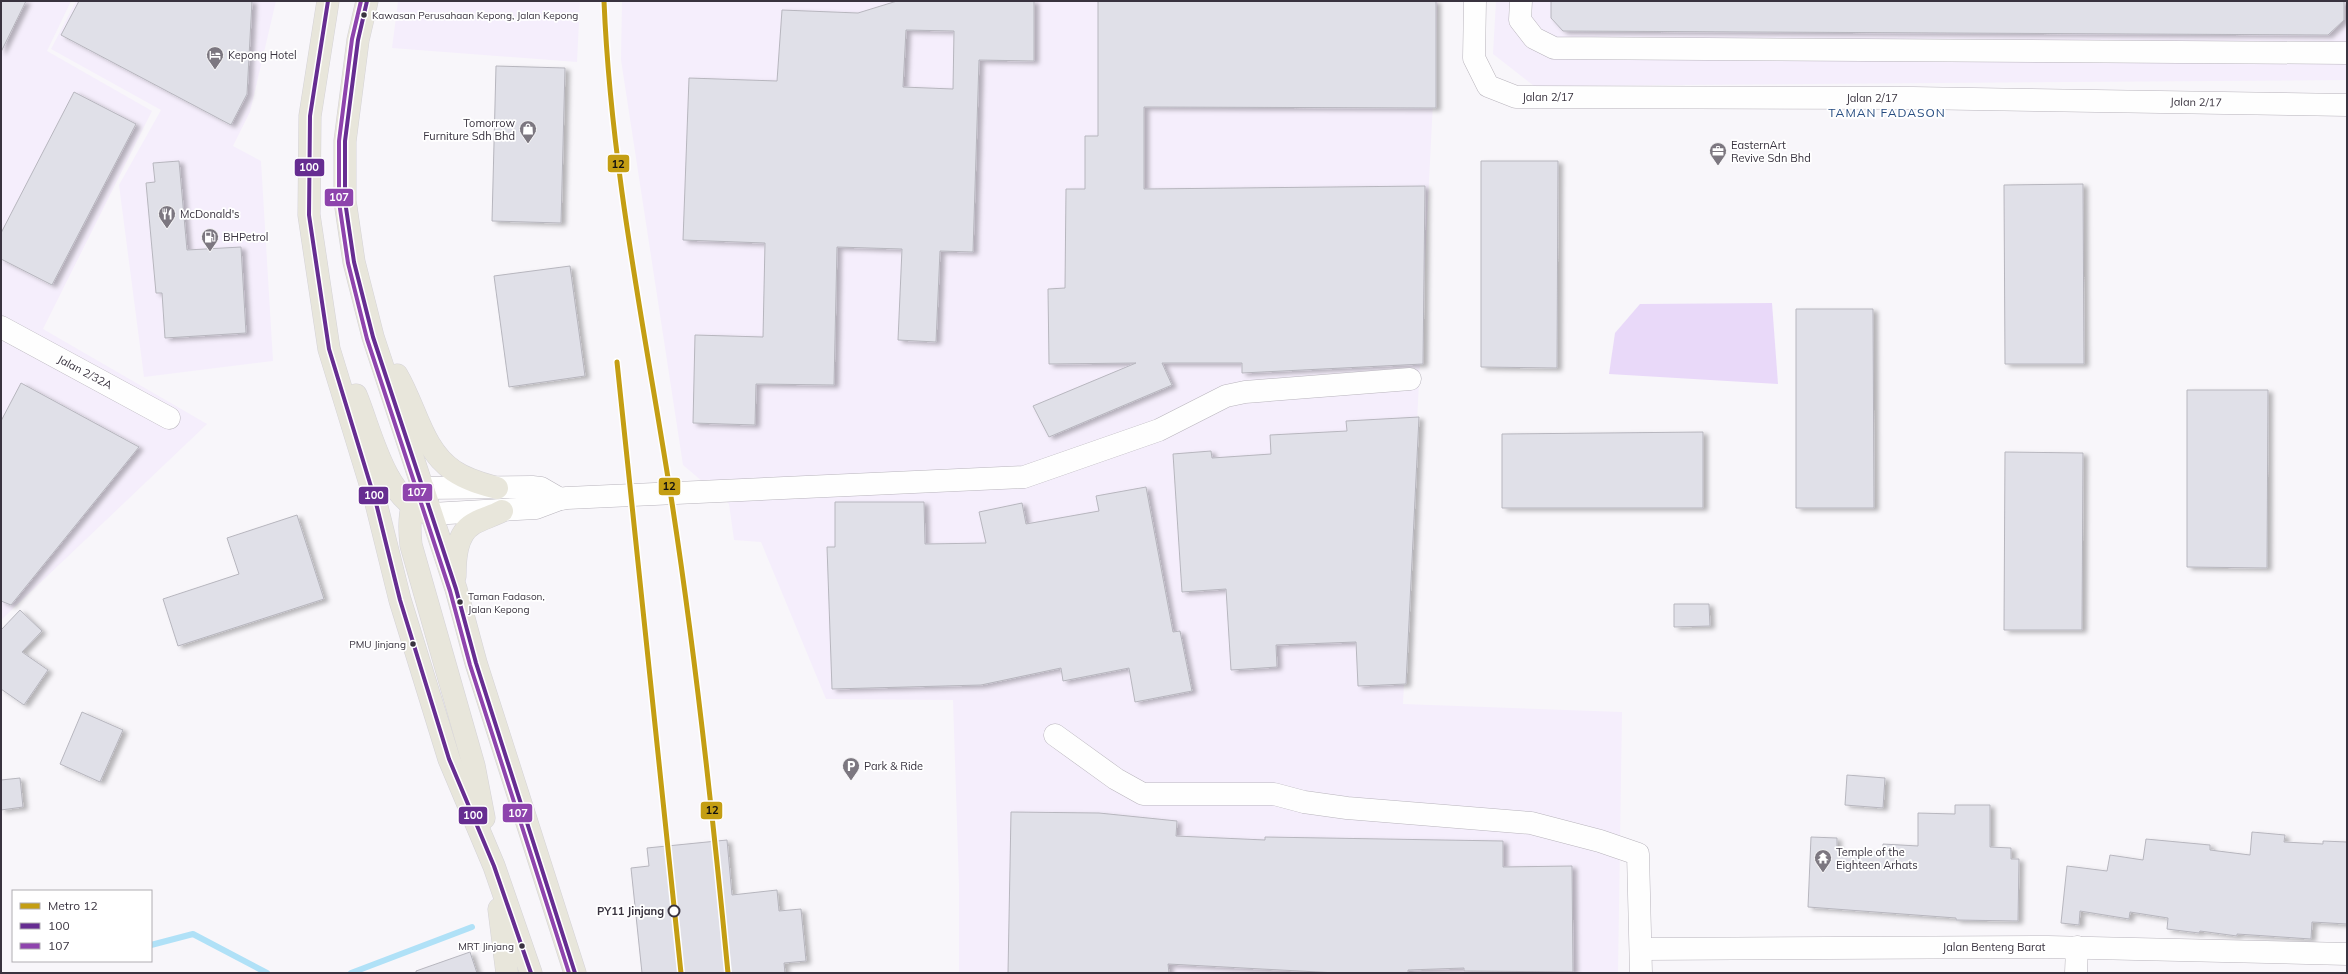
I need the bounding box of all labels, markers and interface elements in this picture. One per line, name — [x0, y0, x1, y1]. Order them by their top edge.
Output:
place label: Kawasan Perusahaan Kepong, Jalan Kepong — [372, 9, 578, 22]
marker: Kawasan Perusahaan Kepong, Jalan Kepong — [359, 10, 369, 20]
hotel icon: Kepong Hotel — [205, 45, 225, 70]
place label: Kepong Hotel — [228, 48, 297, 62]
street label: Jalan 2/17 — [1522, 90, 1574, 104]
street label: Jalan 2/17 — [1846, 91, 1898, 105]
street label: Jalan 2/17 — [2170, 95, 2222, 109]
district label: TAMAN FADASON — [1828, 105, 1946, 120]
place label: Tomorrow Furniture Sdh Bhd — [423, 116, 515, 143]
shop icon: Tomorrow Furniture Sdh Bhd — [518, 119, 538, 144]
place label: EasternArt Revive Sdn Bhd — [1731, 138, 1811, 165]
office icon: EasternArt Revive Sdn Bhd — [1708, 141, 1728, 166]
line badge: 12 — [607, 154, 630, 173]
text: 12 — [611, 157, 625, 171]
line badge: 100 — [294, 158, 325, 177]
text: 100 — [299, 160, 319, 174]
line badge: 107 — [324, 188, 354, 207]
text: 107 — [329, 190, 349, 204]
restaurant icon: McDonald's — [157, 204, 177, 229]
place label: McDonald's — [180, 207, 240, 221]
fuel station icon: BHPetrol — [200, 227, 220, 252]
place label: BHPetrol — [223, 230, 268, 244]
street label: Jalan 2/32A — [55, 352, 115, 392]
line badge: 12 — [658, 477, 681, 496]
text: 12 — [662, 479, 676, 493]
line badge: 107 — [402, 483, 433, 502]
text: 107 — [407, 485, 427, 499]
line badge: 100 — [358, 486, 389, 505]
text: 100 — [364, 488, 384, 502]
place label: Taman Fadason, Jalan Kepong — [468, 590, 545, 616]
marker: Taman Fadason, Jalan Kepong — [455, 597, 465, 607]
place label: PMU Jinjang — [349, 638, 406, 651]
marker: PMU Jinjang — [408, 639, 418, 649]
parking icon: Park & Ride — [841, 756, 861, 781]
place label: Park & Ride — [864, 759, 923, 773]
line badge: 12 — [700, 801, 723, 820]
line badge: 107 — [502, 803, 533, 823]
text: 12 — [705, 803, 719, 817]
line badge: 100 — [458, 806, 488, 825]
text: 107 — [508, 806, 528, 820]
text: 100 — [463, 808, 483, 822]
place label: Temple of the Eighteen Arhats — [1836, 845, 1918, 872]
temple icon: Temple of the Eighteen Arhats — [1813, 848, 1833, 873]
legend — [12, 890, 152, 962]
text: Metro 12 — [48, 898, 98, 913]
place label: PY11 Jinjang — [597, 904, 664, 918]
marker: PY11 Jinjang — [667, 904, 681, 918]
text: 100 — [48, 918, 70, 933]
text: 107 — [48, 938, 70, 953]
place label: MRT Jinjang — [458, 940, 514, 953]
street label: Jalan Benteng Barat — [1943, 940, 2046, 954]
marker: MRT Jinjang — [517, 941, 527, 951]

